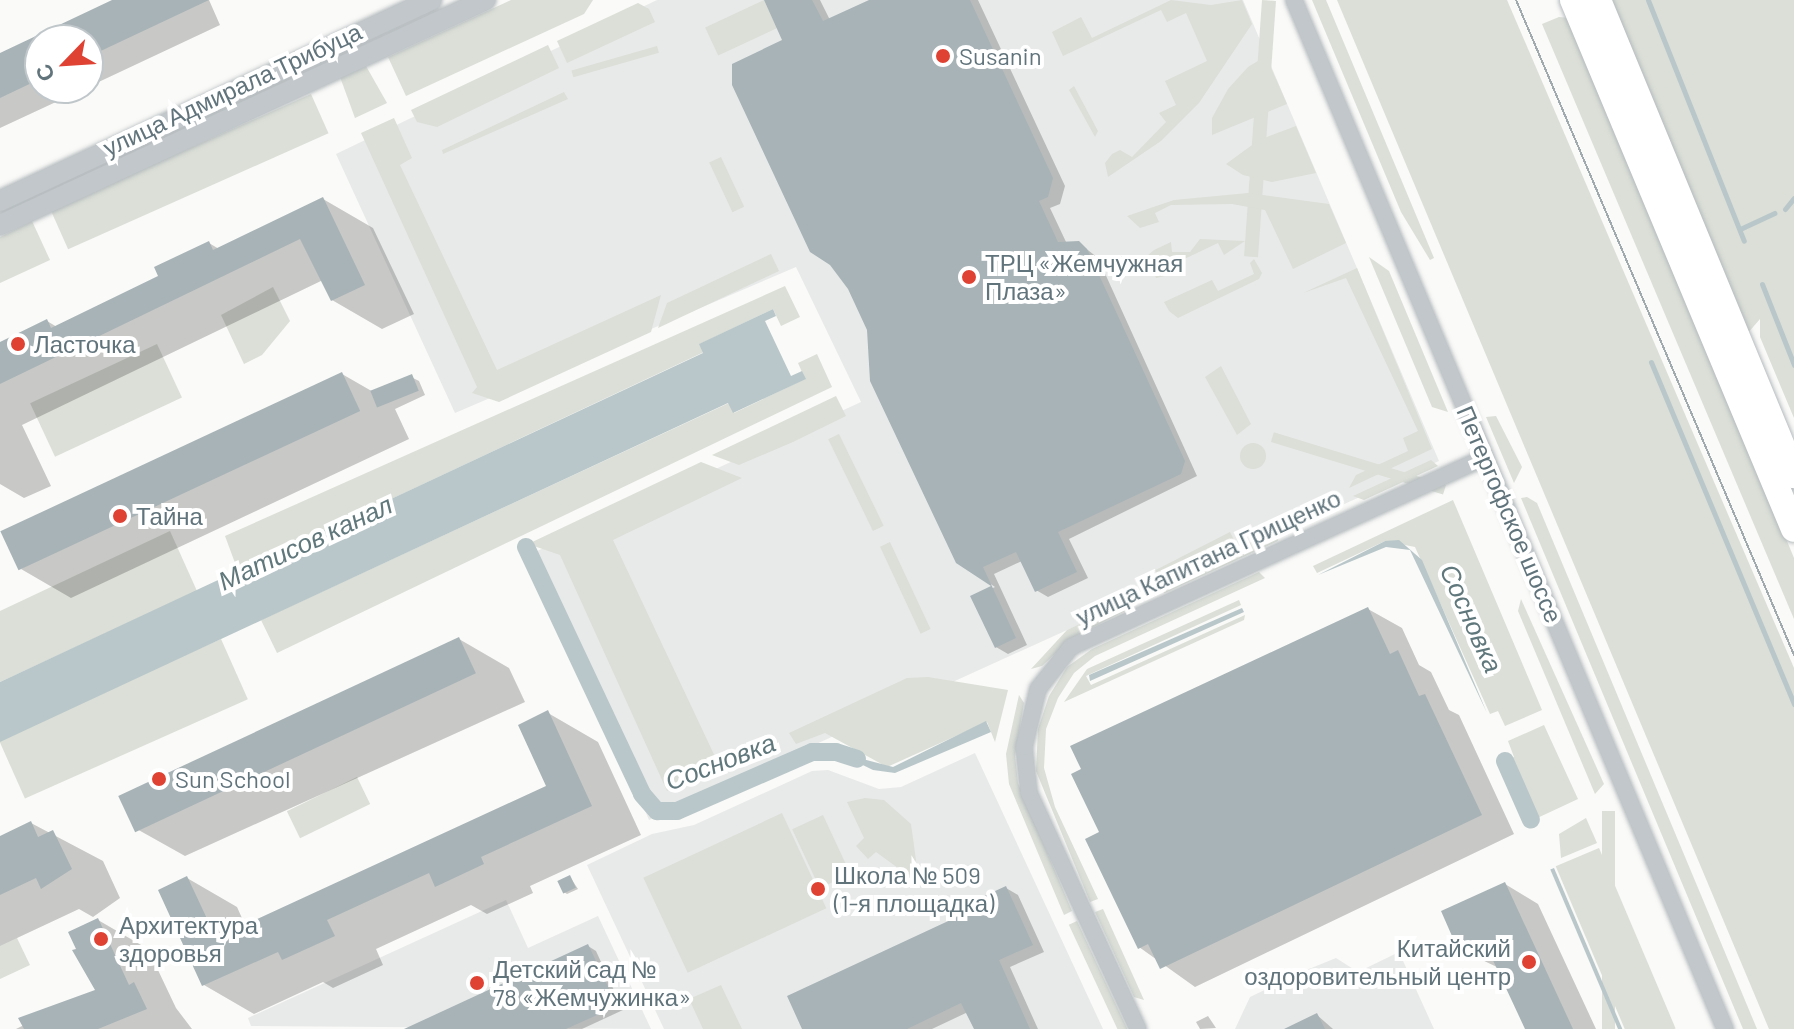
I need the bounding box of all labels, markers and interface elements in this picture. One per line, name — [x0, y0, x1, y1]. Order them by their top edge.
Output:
street label: улица Адмирала Трибуца — [98, 16, 366, 162]
north arrow — [24, 24, 104, 104]
place label: Susanin — [959, 42, 1042, 70]
marker: Susanin — [934, 47, 952, 65]
text: С — [29, 61, 59, 86]
place label: ТРЦ «Жемчужная Плаза» — [985, 249, 1183, 305]
marker: ТРЦ «Жемчужная Плаза» — [960, 268, 978, 286]
place label: Ласточка — [34, 330, 136, 358]
marker: Ласточка — [9, 335, 27, 353]
street label: Петергофское шоссе — [1451, 401, 1569, 627]
street label: улица Капитана Грищенко — [1071, 483, 1345, 631]
water label: Матисов канал — [213, 488, 397, 596]
place label: Тайна — [136, 502, 203, 530]
marker: Тайна — [111, 507, 129, 525]
water label: Сосновка — [1434, 559, 1510, 677]
water label: Сосновка — [661, 726, 779, 796]
place label: Sun School — [175, 765, 291, 793]
marker: Sun School — [150, 770, 168, 788]
place label: Школа № 509 (1-я площадка) — [834, 861, 994, 917]
marker: Школа № 509 (1-я площадка) — [809, 880, 827, 898]
place label: Архитектура здоровья — [119, 911, 258, 967]
marker: Архитектура здоровья — [90, 928, 112, 950]
place label: Китайский оздоровительный центр — [1244, 934, 1511, 990]
marker: Китайский оздоровительный центр — [1518, 951, 1540, 973]
place label: Детский сад № 78 «Жемчужинка» — [493, 955, 691, 1011]
marker: Детский сад № 78 «Жемчужинка» — [468, 974, 486, 992]

